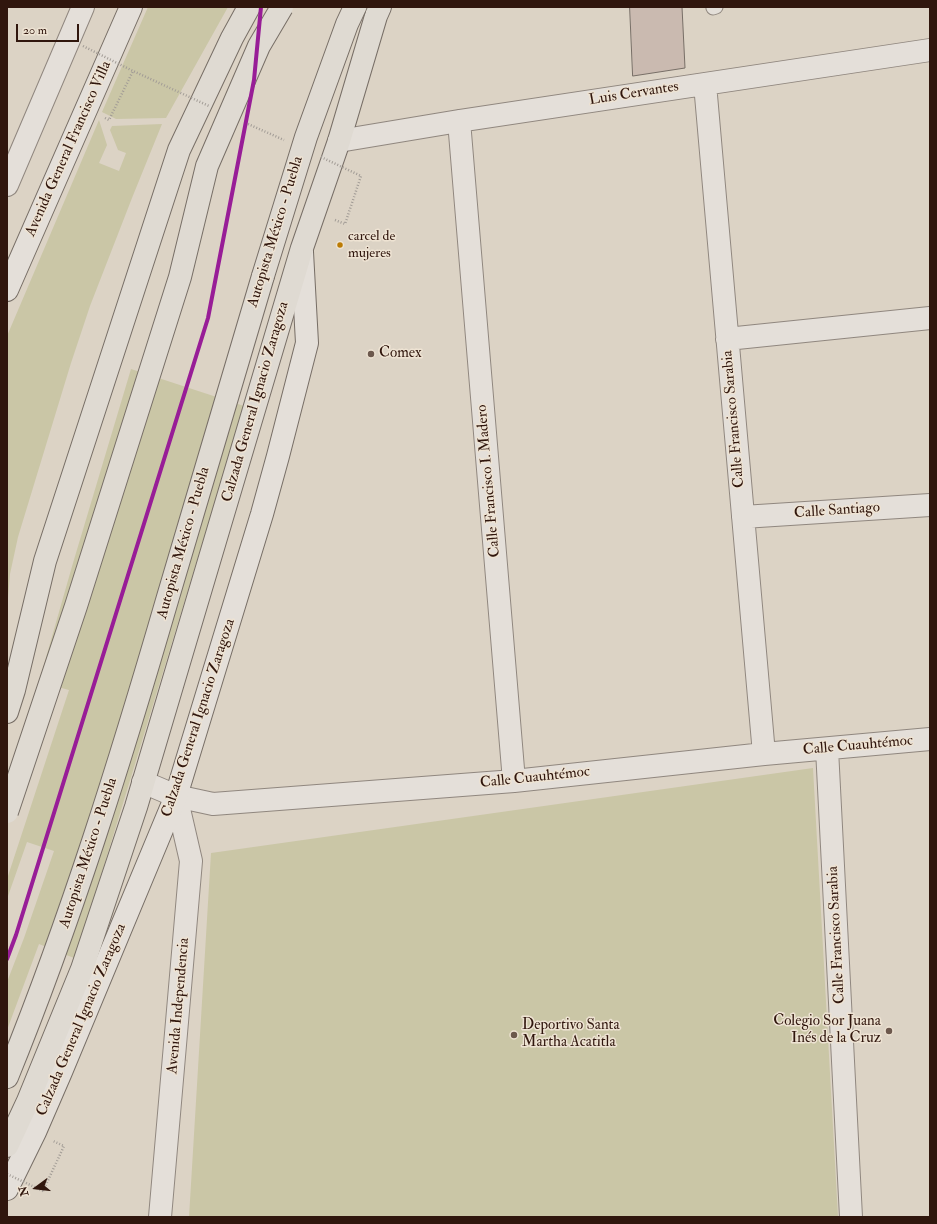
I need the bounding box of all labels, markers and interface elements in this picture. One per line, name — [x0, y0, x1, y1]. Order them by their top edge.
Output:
scale bar — [18, 16, 81, 42]
text: 20 m — [23, 23, 47, 38]
street label: Avenida General Francisco Villa — [22, 58, 116, 240]
street label: Luis Cervantes — [588, 78, 680, 110]
street label: Autopista México - Puebla — [244, 154, 308, 310]
place label: carcel de mujeres — [348, 229, 395, 262]
marker: carcel de mujeres — [335, 240, 345, 250]
street label: Calzada General Ignacio Zaragoza — [219, 300, 293, 504]
place label: Comex — [379, 345, 422, 363]
marker: Comex — [366, 349, 376, 359]
street label: Calle Francisco Sarabia — [719, 350, 749, 488]
street label: Calle Francisco I. Madero — [473, 404, 505, 558]
street label: Autopista México - Puebla — [154, 465, 214, 621]
street label: Calle Santiago — [794, 499, 880, 523]
street label: Calzada General Ignacio Zaragoza — [158, 617, 240, 819]
street label: Calle Cuauhtémoc — [802, 732, 914, 760]
street label: Calle Cuauhtémoc — [479, 763, 591, 793]
street label: Autopista México - Puebla — [56, 776, 122, 930]
street label: Calle Francisco Sarabia — [824, 866, 850, 1004]
street label: Calzada General Ignacio Zaragoza — [33, 921, 131, 1119]
street label: Avenida Independencia — [164, 937, 194, 1075]
place label: Colegio Sor Juana Inés de la Cruz — [773, 1013, 881, 1048]
place label: Deportivo Santa Martha Acatitla — [522, 1017, 620, 1052]
marker: Colegio Sor Juana Inés de la Cruz — [884, 1026, 894, 1036]
marker: Deportivo Santa Martha Acatitla — [509, 1030, 519, 1040]
north arrow — [16, 1168, 56, 1208]
text: N — [16, 1185, 31, 1198]

